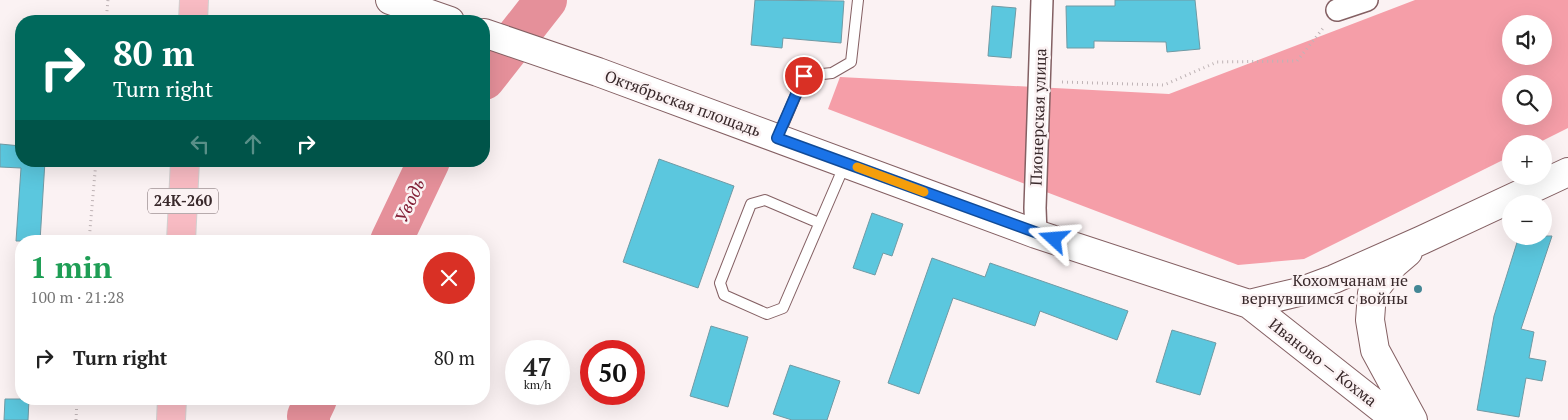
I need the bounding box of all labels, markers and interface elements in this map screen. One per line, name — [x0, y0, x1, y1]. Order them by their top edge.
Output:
map controls — [1502, 15, 1552, 245]
button: sound — [1502, 15, 1552, 65]
text: 80 m — [113, 30, 194, 76]
icon: right — [30, 35, 95, 100]
street label: Пионерская улица — [1025, 48, 1051, 186]
pin — [783, 55, 825, 97]
icon: arrive — [790, 62, 818, 90]
street label: Октябрьская площадь — [602, 64, 764, 142]
text: Turn right — [113, 74, 213, 103]
button: search — [1502, 75, 1552, 125]
icon: left — [186, 130, 214, 158]
icon: ahead — [239, 130, 267, 158]
icon: right — [292, 130, 320, 158]
button: + — [1502, 135, 1552, 185]
water label: Уводь — [389, 175, 430, 226]
road number: 24К-260 — [148, 188, 218, 214]
button: − — [1502, 195, 1552, 245]
position arrow — [1027, 212, 1079, 264]
text: 1 min — [30, 247, 112, 287]
button: close — [423, 252, 475, 304]
place label: Кохомчанам не вернувшимся с войны — [1241, 269, 1408, 309]
marker: Кохомчанам не вернувшимся с войны — [1412, 283, 1424, 295]
text: 100 m · 21:28 — [30, 286, 124, 308]
street label: Иваново — Кохма — [1264, 313, 1382, 411]
speed limit sign: 50 — [580, 340, 645, 405]
icon: right — [30, 344, 58, 372]
text: Turn right — [73, 345, 167, 370]
text: 80 m — [434, 345, 475, 370]
text: 47 — [523, 350, 552, 383]
text: km/h — [524, 377, 551, 392]

